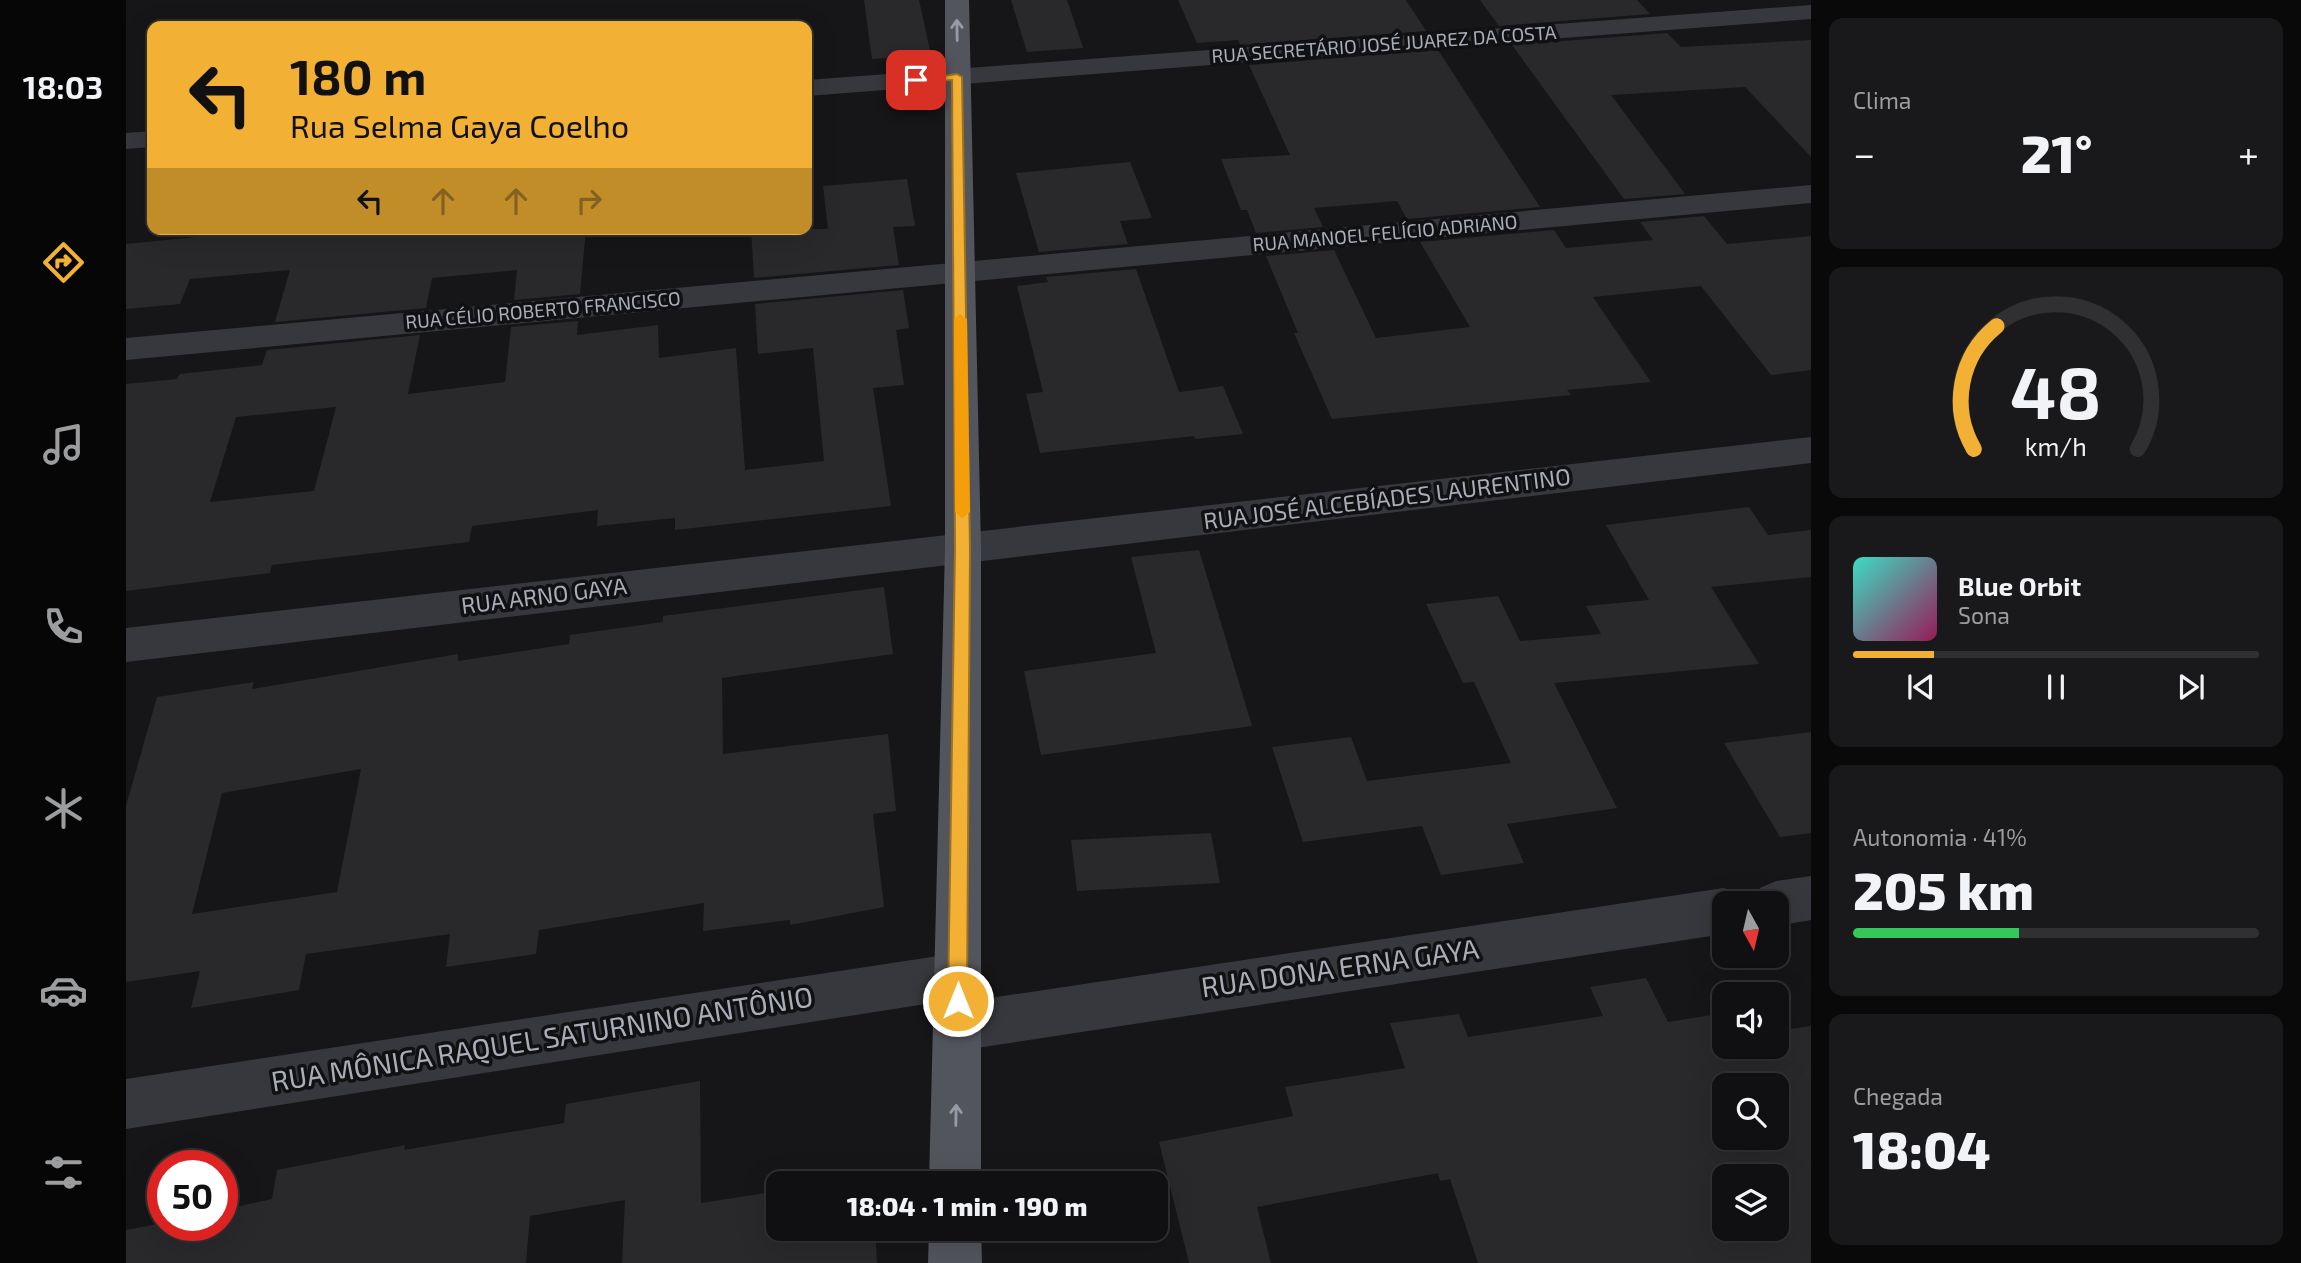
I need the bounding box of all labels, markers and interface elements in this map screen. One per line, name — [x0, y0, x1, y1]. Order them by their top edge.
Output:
one-way arrow — [950, 19, 964, 42]
street label: RUA SECRETÁRIO JOSÉ JUAREZ DA COSTA — [1211, 20, 1557, 67]
text: 180 m — [290, 46, 426, 105]
icon: left — [175, 49, 266, 140]
pin — [886, 50, 946, 110]
icon: arrive — [897, 61, 935, 99]
text: 18:03 — [23, 67, 103, 105]
text: Clima — [1853, 86, 1911, 114]
text: Rua Selma Gaya Coelho — [290, 106, 629, 144]
text: 21° — [2021, 121, 2092, 183]
text: − — [1853, 130, 1875, 176]
text: + — [2238, 130, 2259, 176]
icon: left — [351, 182, 389, 220]
icon: ahead — [424, 182, 462, 220]
icon: ahead — [497, 182, 535, 220]
icon: right — [570, 182, 608, 220]
street label: RUA MANOEL FELÍCIO ADRIANO — [1252, 209, 1518, 256]
icon: directions — [39, 238, 88, 287]
street label: RUA CÉLIO ROBERTO FRANCISCO — [404, 286, 682, 333]
text: 48 — [2010, 346, 2102, 434]
icon: music — [39, 420, 88, 469]
text: km/h — [2025, 430, 2087, 460]
street label: RUA JOSÉ ALCEBÍADES LAURENTINO — [1202, 462, 1572, 534]
text: Blue Orbit — [1958, 570, 2081, 601]
street label: RUA ARNO GAYA — [459, 571, 629, 619]
text: Sona — [1958, 601, 2010, 629]
icon: phone — [39, 602, 88, 651]
icon: previous — [1902, 668, 1940, 706]
icon: pause — [2037, 668, 2075, 706]
icon: next — [2172, 668, 2210, 706]
icon: climate — [39, 784, 88, 833]
text: Autonomia · 41% — [1853, 823, 2027, 851]
text: 205 km — [1853, 858, 2034, 920]
north arrow — [1712, 891, 1788, 968]
map controls — [1712, 891, 1789, 1241]
street label: RUA DONA ERNA GAYA — [1199, 931, 1481, 1003]
position arrow — [921, 964, 995, 1038]
icon: car — [39, 966, 88, 1015]
street label: RUA MÔNICA RAQUEL SATURNINO ANTÔNIO — [269, 978, 815, 1098]
button: sound — [1712, 982, 1789, 1059]
button: search — [1712, 1073, 1789, 1150]
text: Chegada — [1853, 1082, 1943, 1110]
one-way arrow — [949, 1104, 963, 1127]
text: 18:04 — [1853, 1117, 1991, 1179]
icon: filters — [39, 1148, 88, 1197]
speed limit sign: 50 — [147, 1150, 238, 1241]
button: layers — [1712, 1164, 1789, 1241]
text: 18:04 · 1 min · 190 m — [847, 1190, 1087, 1221]

